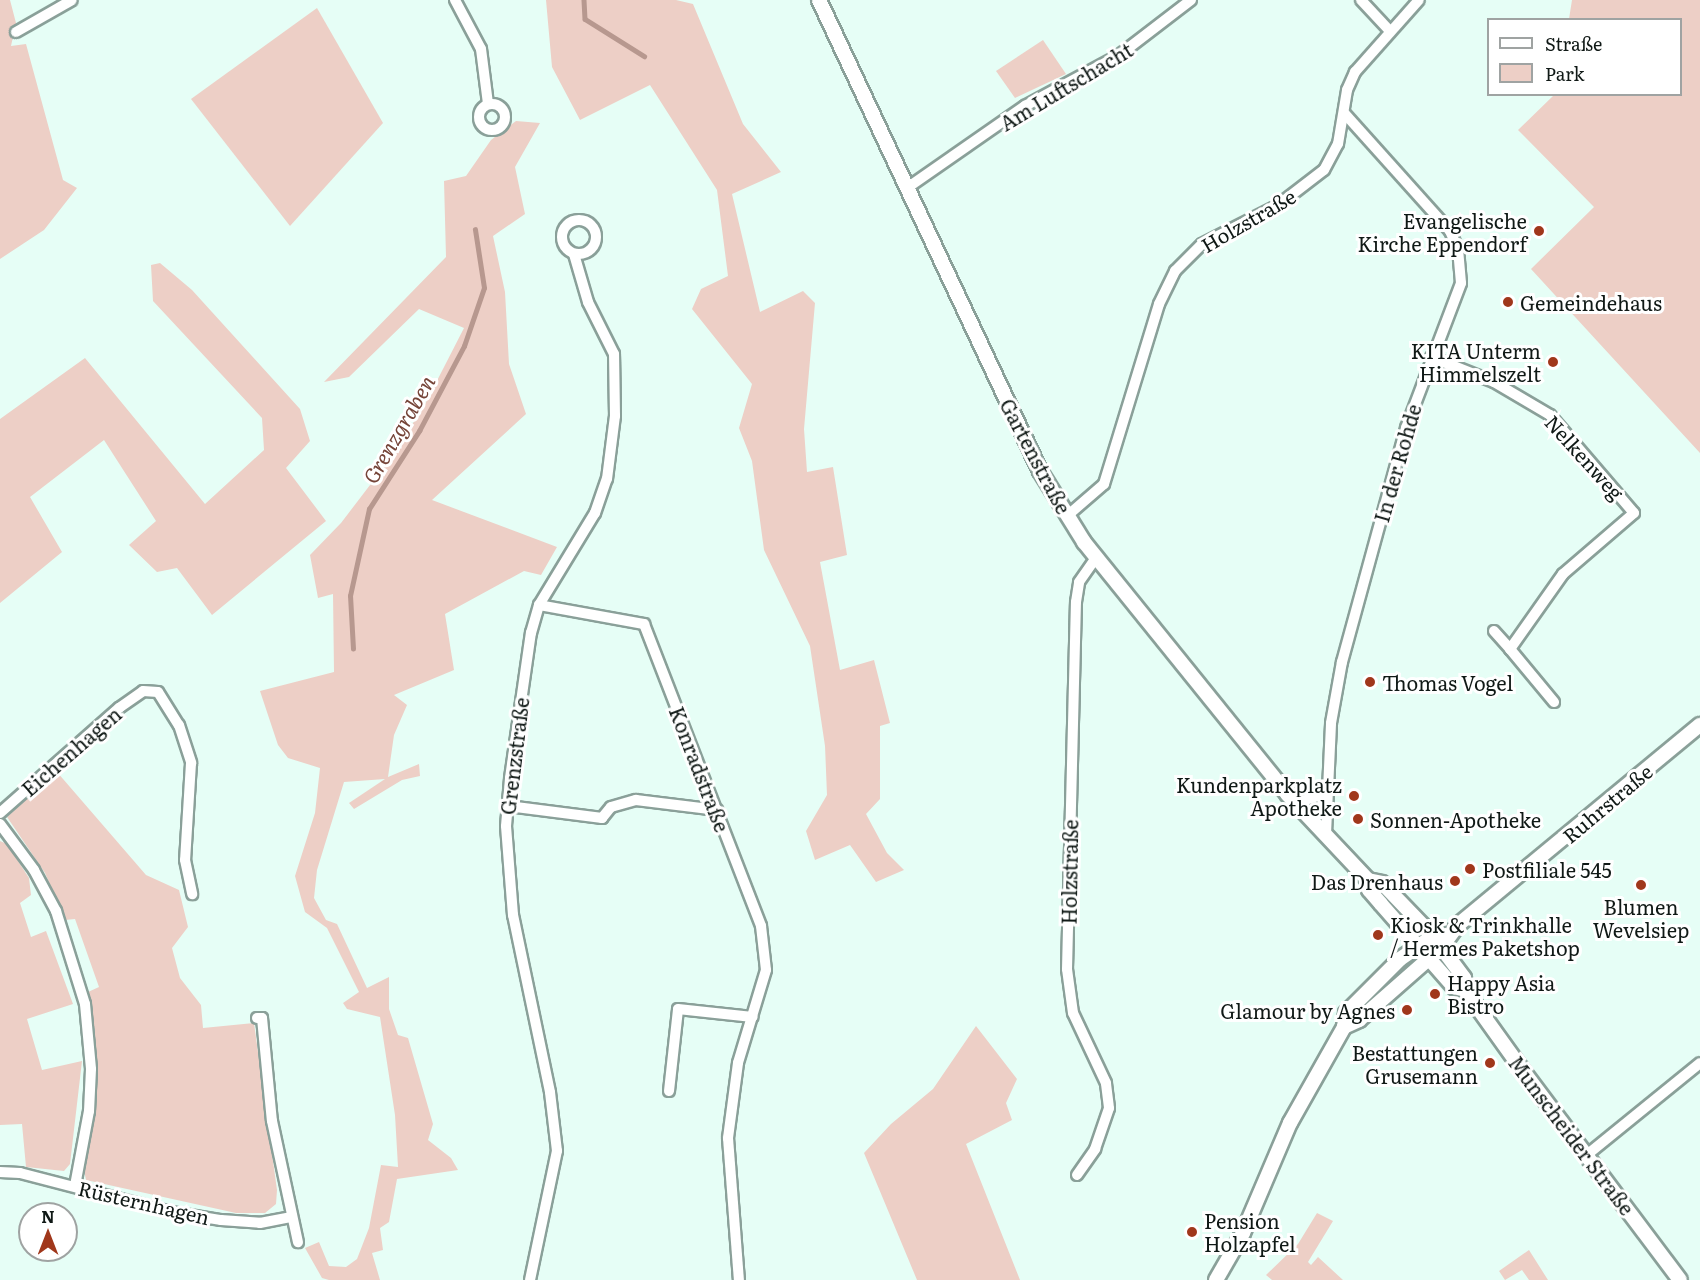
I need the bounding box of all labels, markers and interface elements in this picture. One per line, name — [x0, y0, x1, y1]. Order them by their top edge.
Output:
legend — [1487, 18, 1682, 96]
text: Straße — [1545, 30, 1602, 57]
street label: Am Luftschacht — [995, 37, 1137, 135]
text: Park — [1545, 60, 1584, 87]
street label: Holzstraße — [1196, 183, 1300, 257]
place label: Evangelische Kirche Eppendorf — [1357, 208, 1527, 255]
marker: Evangelische Kirche Eppendorf — [1532, 224, 1546, 238]
place label: Gemeindehaus — [1520, 290, 1662, 314]
marker: Gemeindehaus — [1501, 295, 1515, 309]
place label: KITA Unterm Himmelszelt — [1411, 338, 1541, 385]
marker: KITA Unterm Himmelszelt — [1546, 355, 1560, 369]
water label: Grenzgraben — [357, 370, 439, 488]
street label: Gartenstraße — [996, 394, 1076, 518]
street label: In der Rohde — [1369, 401, 1425, 525]
street label: Nelkenweg — [1541, 410, 1629, 504]
place label: Thomas Vogel — [1382, 670, 1513, 694]
marker: Thomas Vogel — [1363, 675, 1377, 689]
street label: Grenzstraße — [495, 696, 533, 816]
street label: Eichenhagen — [16, 701, 126, 801]
street label: Konradstraße — [665, 703, 735, 835]
street label: Ruhrstraße — [1557, 759, 1657, 847]
place label: Kundenparkplatz Apotheke — [1176, 772, 1342, 819]
marker: Kundenparkplatz Apotheke — [1347, 789, 1361, 803]
place label: Sonnen-Apotheke — [1370, 807, 1541, 831]
marker: Sonnen-Apotheke — [1351, 812, 1365, 826]
street label: Holzstraße — [1056, 819, 1082, 925]
place label: Postfiliale 545 — [1482, 857, 1612, 881]
marker: Postfiliale 545 — [1463, 862, 1477, 876]
place label: Das Drenhaus — [1311, 869, 1443, 893]
marker: Das Drenhaus — [1448, 874, 1462, 888]
marker: Blumen Wevelsiep — [1634, 878, 1648, 892]
place label: Blumen Wevelsiep — [1593, 894, 1689, 941]
place label: Kiosk & Trinkhalle / Hermes Paketshop — [1390, 912, 1580, 959]
marker: Kiosk & Trinkhalle / Hermes Paketshop — [1371, 928, 1385, 942]
place label: Happy Asia Bistro — [1447, 970, 1555, 1017]
marker: Happy Asia Bistro — [1428, 987, 1442, 1001]
place label: Glamour by Agnes — [1220, 998, 1395, 1022]
marker: Glamour by Agnes — [1400, 1003, 1414, 1017]
place label: Bestattungen Grusemann — [1352, 1040, 1478, 1087]
street label: Munscheider Straße — [1504, 1051, 1640, 1219]
marker: Bestattungen Grusemann — [1483, 1056, 1497, 1070]
street label: Rüsternhagen — [76, 1175, 212, 1229]
north arrow — [18, 1202, 78, 1262]
text: N — [41, 1204, 55, 1228]
place label: Pension Holzapfel — [1204, 1208, 1296, 1255]
marker: Pension Holzapfel — [1185, 1225, 1199, 1239]

